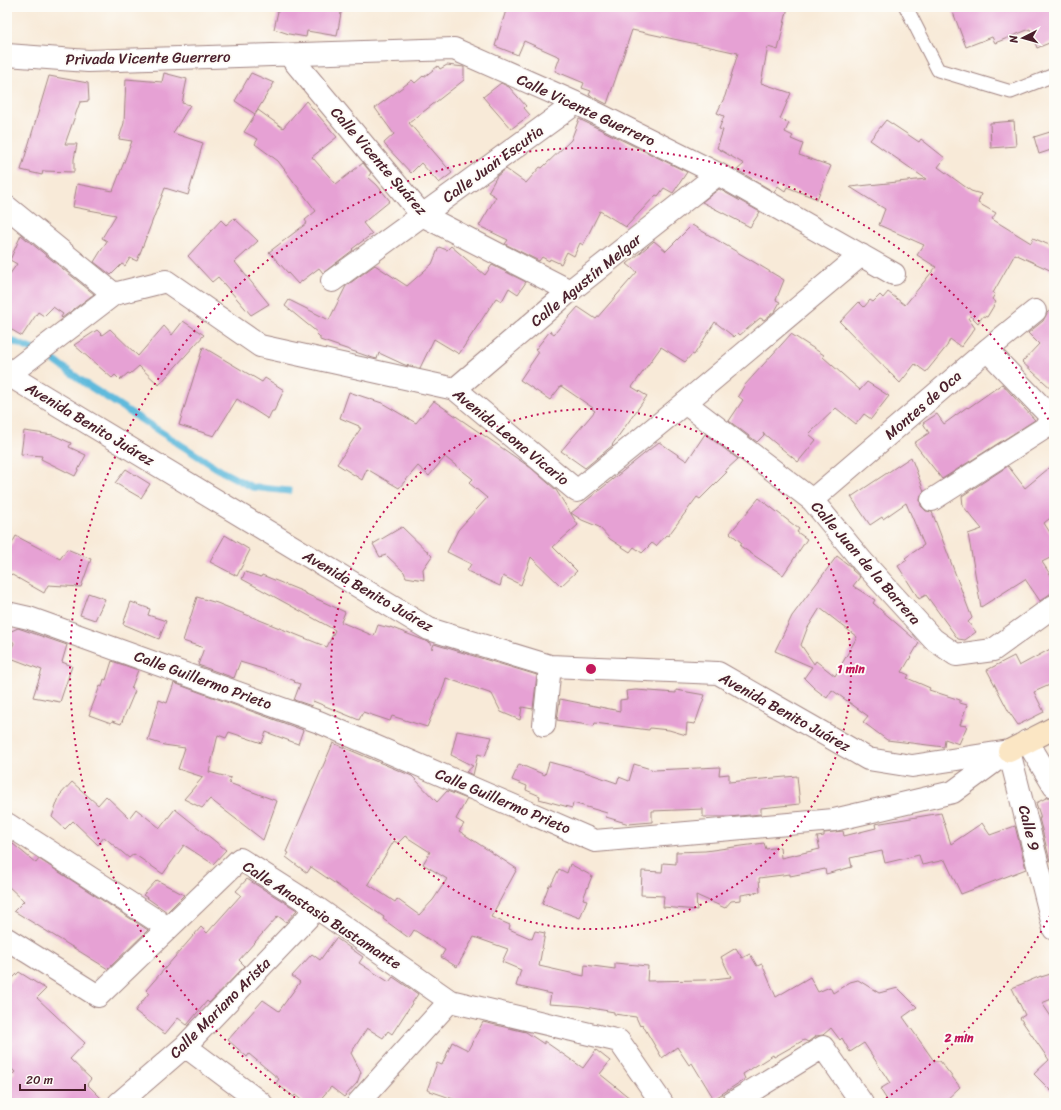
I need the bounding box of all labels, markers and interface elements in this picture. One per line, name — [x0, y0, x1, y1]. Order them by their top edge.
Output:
north arrow — [1003, 18, 1043, 58]
text: N — [1004, 34, 1024, 45]
street label: Privada Vicente Guerrero — [65, 44, 231, 72]
street label: Calle Vicente Guerrero — [512, 66, 660, 154]
street label: Calle Vicente Suárez — [324, 101, 434, 222]
street label: Calle Juan Escutia — [437, 118, 550, 210]
street label: Calle Agustín Melgar — [524, 226, 648, 333]
street label: Montes de Oca — [878, 363, 968, 446]
street label: Avenida Benito Juárez — [19, 374, 160, 473]
street label: Avenida Leona Vicario — [446, 381, 575, 493]
street label: Calle Juan de la Barrera — [804, 495, 928, 631]
street label: Avenida Benito Juárez — [297, 542, 439, 639]
street label: Calle Guillermo Prieto — [130, 643, 276, 717]
text: 1 min — [837, 658, 865, 680]
centre of rings — [584, 662, 598, 676]
street label: Avenida Benito Juárez — [714, 665, 856, 759]
street label: Calle Guillermo Prieto — [431, 761, 575, 842]
street label: Calle 9 — [1011, 802, 1047, 854]
street label: Calle Anastasio Bustamante — [237, 854, 407, 976]
street label: Calle Mariano Arista — [163, 951, 277, 1065]
text: 2 min — [943, 1027, 974, 1049]
scale bar — [20, 1066, 85, 1092]
text: 20 m — [26, 1069, 53, 1091]

